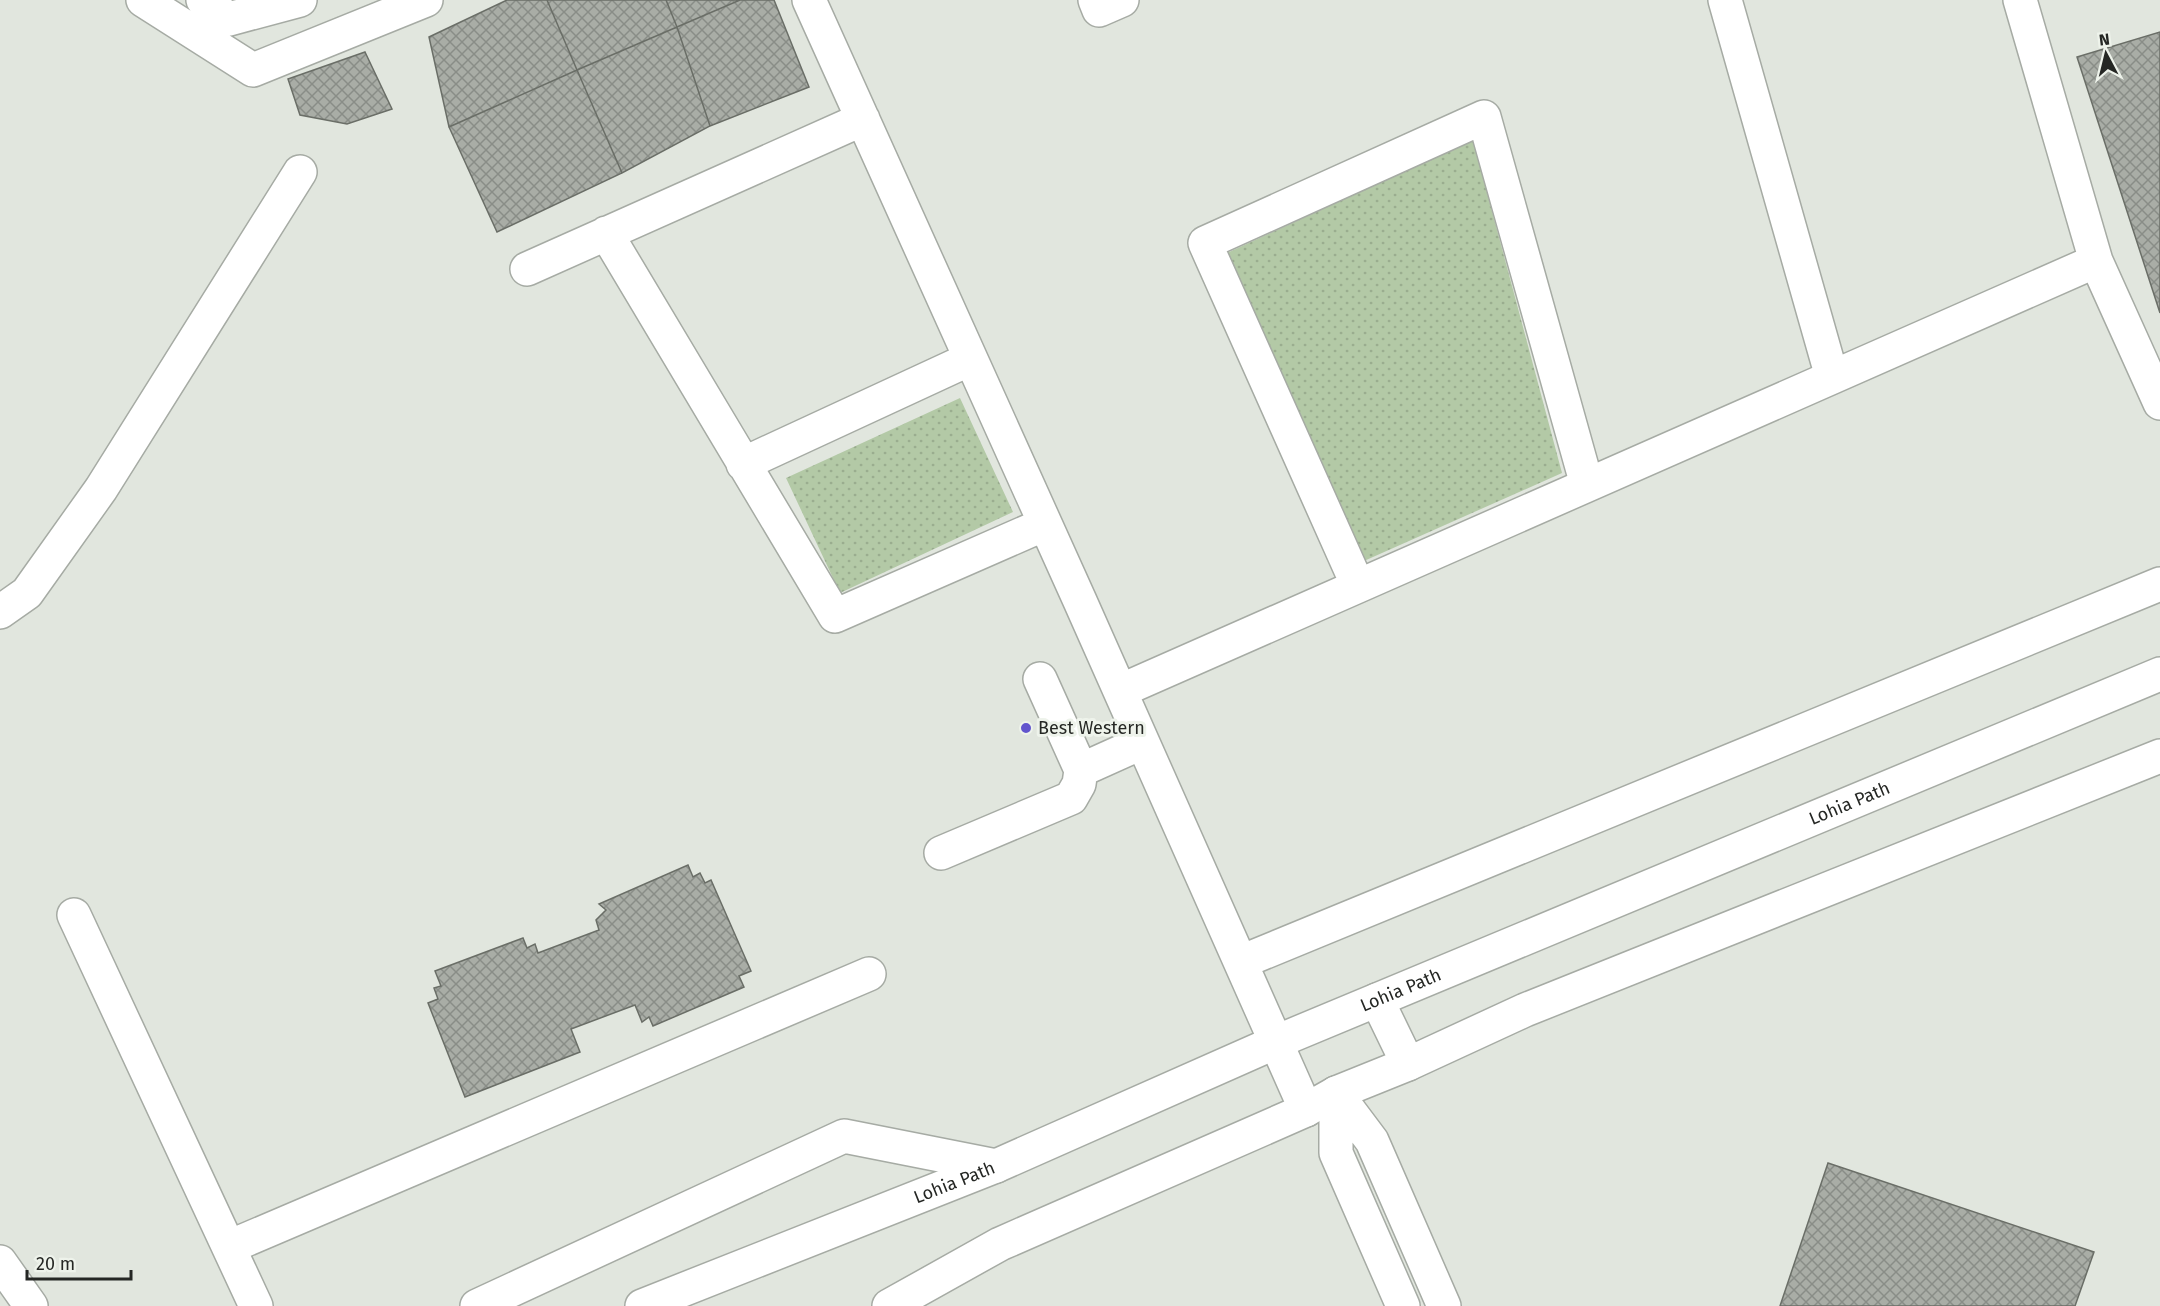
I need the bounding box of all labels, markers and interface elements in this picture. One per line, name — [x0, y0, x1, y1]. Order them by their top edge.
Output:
north arrow — [2076, 24, 2136, 84]
text: N — [2098, 30, 2111, 50]
place label: Best Western — [1038, 717, 1145, 739]
marker: Best Western — [1019, 721, 1033, 735]
street label: Lohia Path — [1806, 777, 1893, 830]
street label: Lohia Path — [1357, 963, 1444, 1017]
street label: Lohia Path — [911, 1156, 998, 1208]
scale bar — [27, 1243, 130, 1281]
text: 20 m — [36, 1253, 75, 1275]

